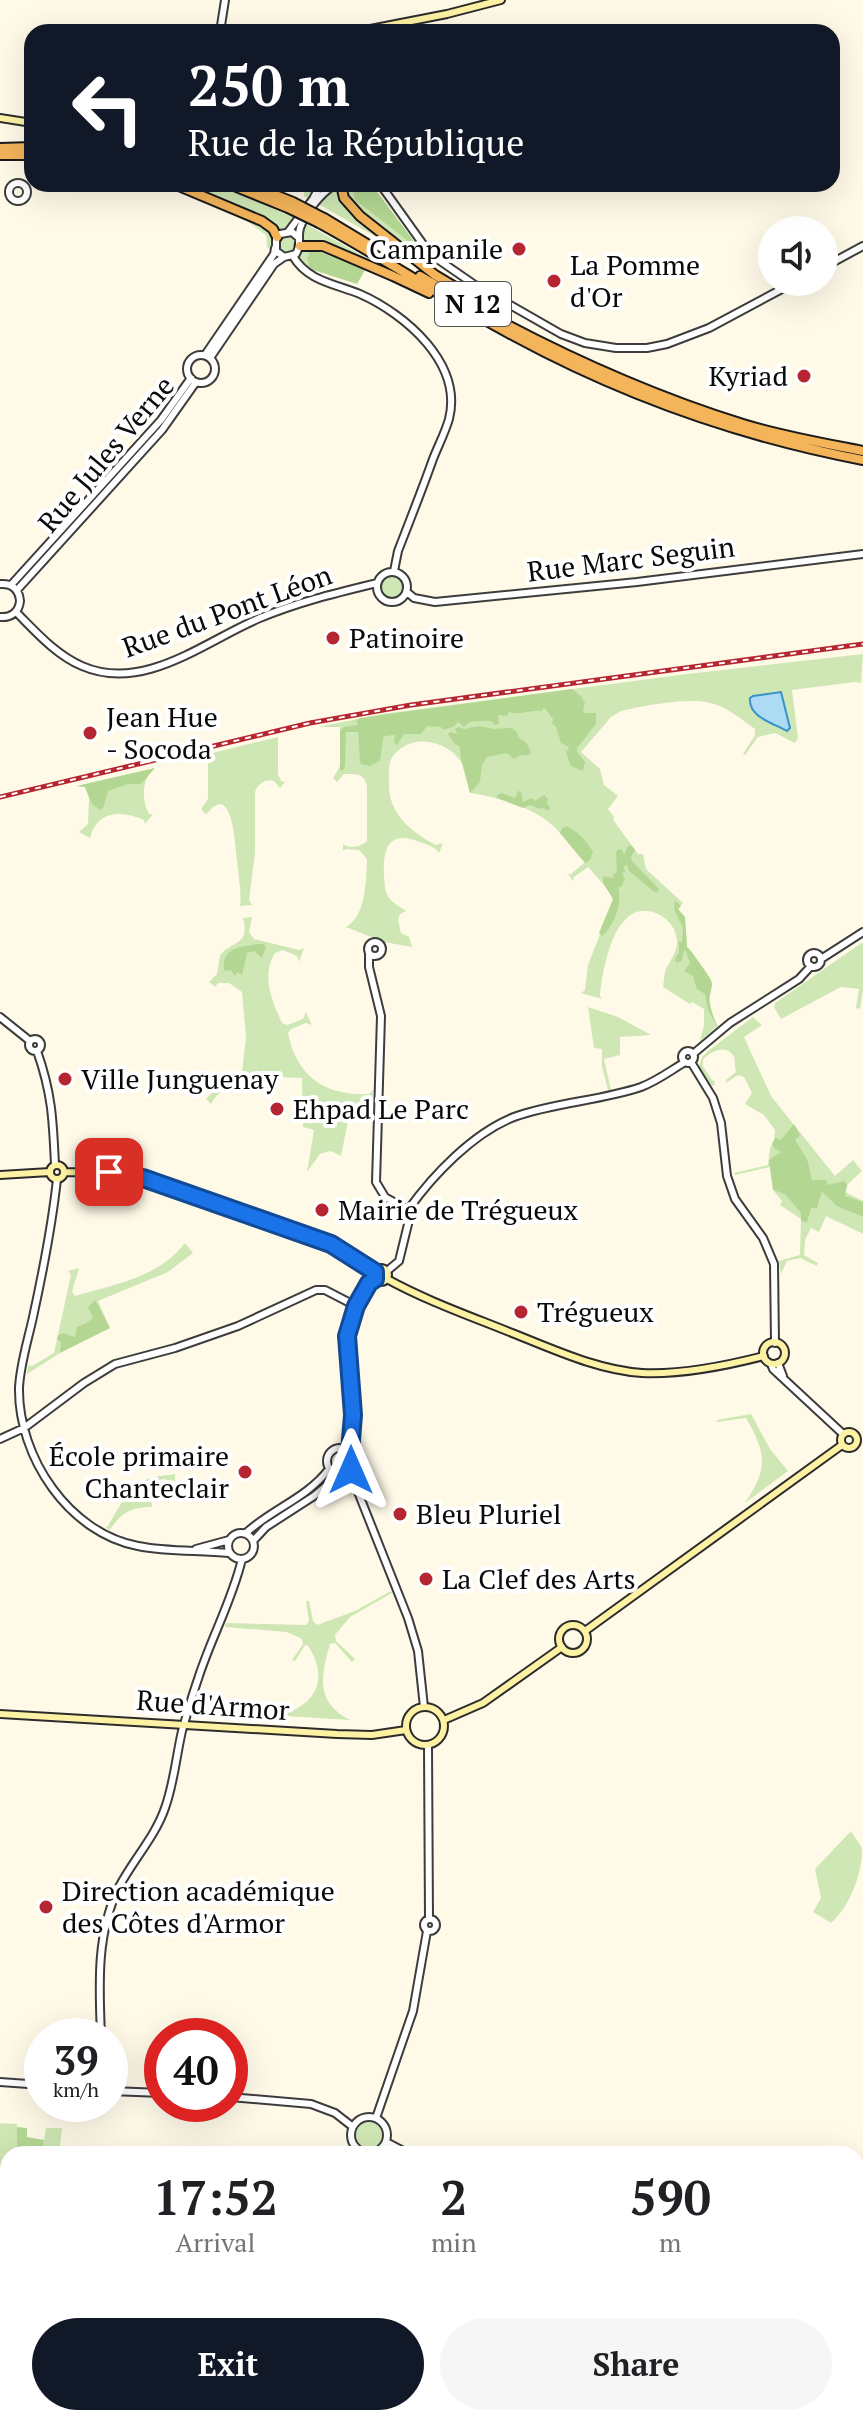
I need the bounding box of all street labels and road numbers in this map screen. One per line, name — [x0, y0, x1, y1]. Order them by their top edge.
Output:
road number: N 12 — [435, 282, 511, 326]
street label: Rue Jules Verne — [29, 368, 182, 540]
street label: Rue Marc Seguin — [525, 527, 737, 590]
street label: Rue du Pont Léon — [117, 555, 337, 666]
street label: Rue d'Armor — [135, 1681, 291, 1728]

